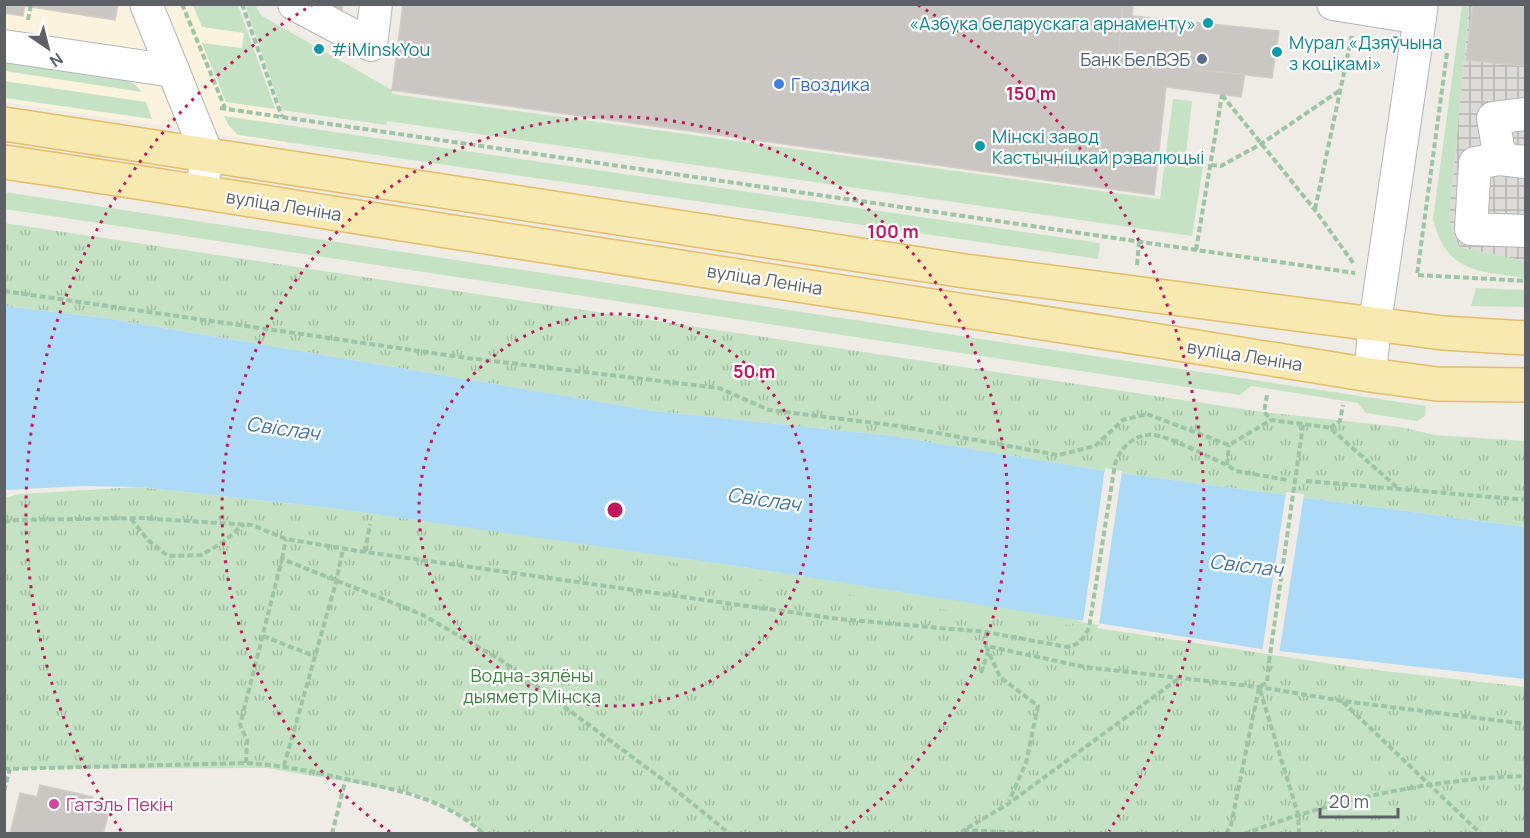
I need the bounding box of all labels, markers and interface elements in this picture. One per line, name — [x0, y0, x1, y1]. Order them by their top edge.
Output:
place label: «Азбука беларускага арнаменту» — [909, 11, 1196, 35]
marker: «Азбука беларускага арнаменту» — [1201, 16, 1215, 30]
north arrow — [18, 18, 78, 78]
place label: Мурал «Дзяўчына з коцікамі» — [1289, 30, 1442, 75]
place label: #iMinskYou — [331, 37, 430, 61]
marker: #iMinskYou — [312, 42, 326, 56]
marker: Мурал «Дзяўчына з коцікамі» — [1270, 45, 1284, 59]
place label: Банк БелВЭБ — [1080, 47, 1190, 71]
text: N — [46, 48, 68, 73]
marker: Банк БелВЭБ — [1195, 52, 1209, 66]
place label: Гвоздика — [791, 72, 870, 96]
marker: Гвоздика — [772, 77, 786, 91]
text: 150 m — [1006, 81, 1056, 105]
place label: Мінскі завод Кастычніцкай рэвалюцыі — [992, 124, 1204, 169]
marker: Мінскі завод Кастычніцкай рэвалюцыі — [973, 139, 987, 153]
street label: вуліца Леніна — [225, 184, 343, 226]
text: 100 m — [867, 219, 919, 243]
street label: вуліца Леніна — [706, 258, 824, 300]
street label: вуліца Леніна — [1186, 334, 1304, 376]
text: 50 m — [733, 359, 775, 383]
water label: Свіслач — [244, 409, 324, 447]
water label: Свіслач — [725, 480, 805, 518]
centre of rings — [605, 500, 625, 520]
water label: Свіслач — [1208, 547, 1286, 583]
park label: Водна-зялёны дыяметр Мінска — [463, 663, 601, 708]
scale bar — [1320, 781, 1398, 819]
text: 20 m — [1329, 789, 1369, 813]
place label: Гатэль Пекін — [66, 792, 174, 816]
marker: Гатэль Пекін — [47, 797, 61, 811]

